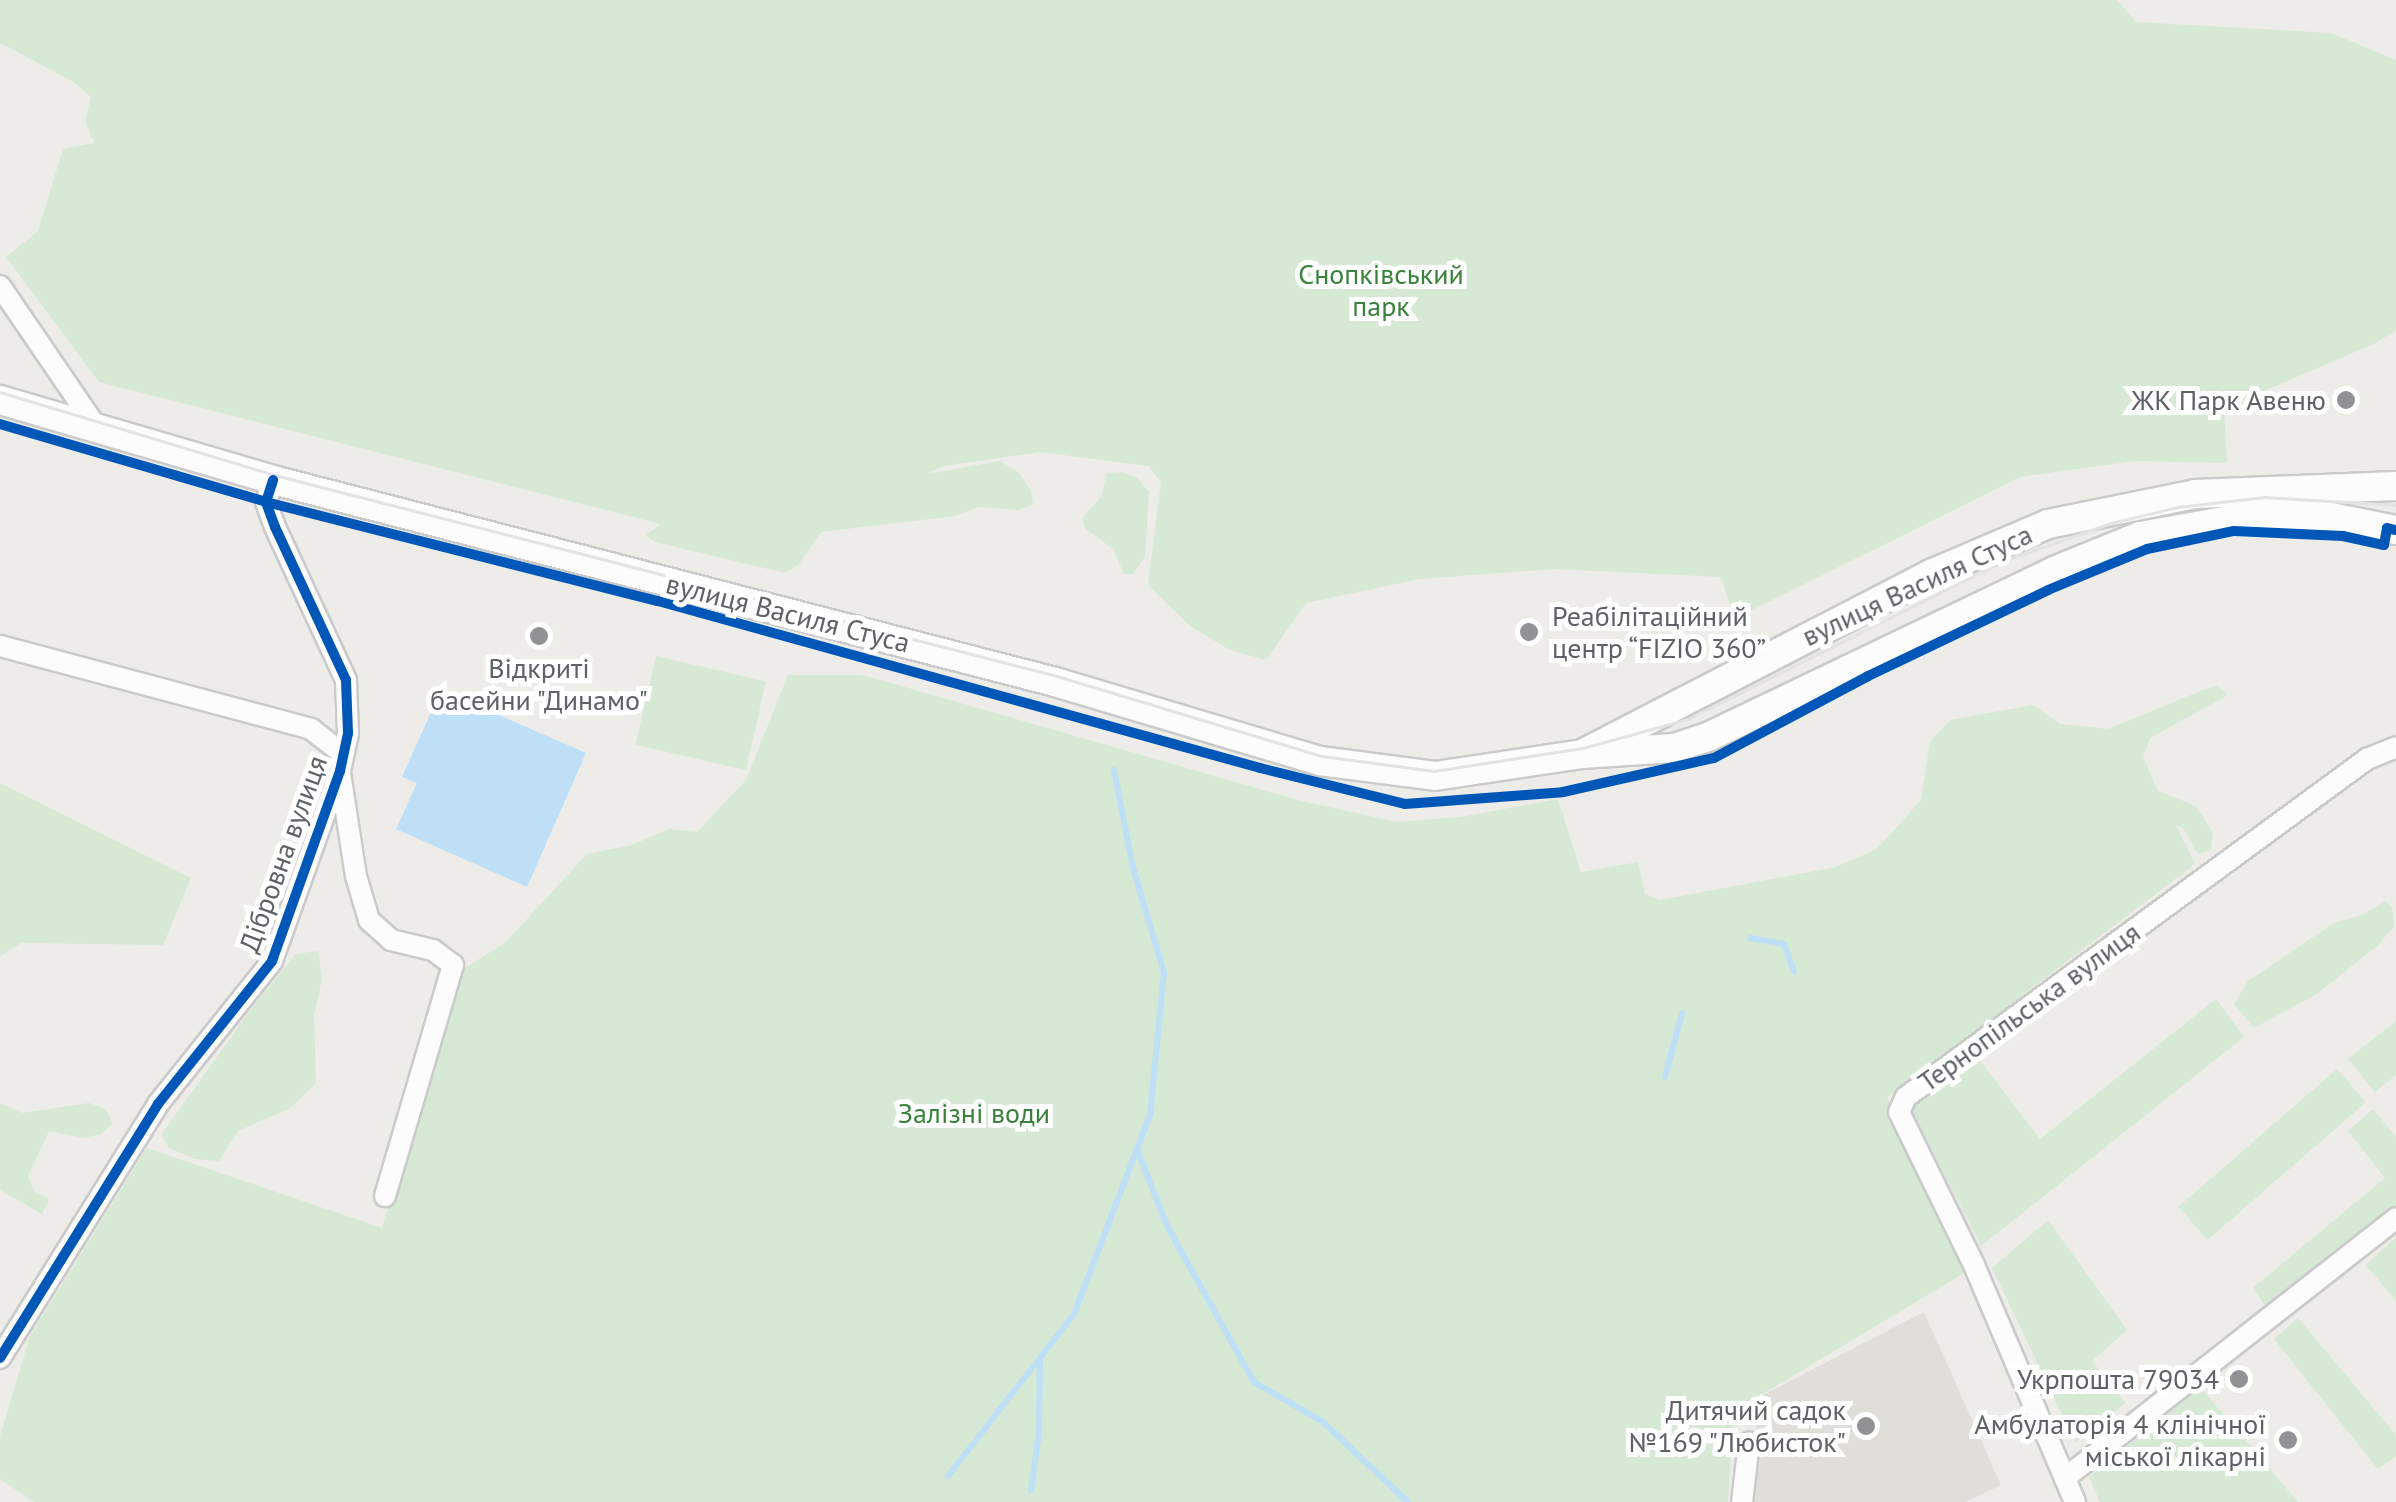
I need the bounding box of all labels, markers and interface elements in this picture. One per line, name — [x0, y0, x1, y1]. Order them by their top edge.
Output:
park label: Снопківський парк — [1298, 257, 1464, 323]
place label: ЖК Парк Авеню — [2131, 383, 2326, 417]
marker: ЖК Парк Авеню — [2335, 389, 2357, 411]
street label: вулиця Василя Стуса — [1797, 517, 2037, 653]
street label: вулиця Василя Стуса — [663, 566, 913, 660]
place label: Реабілітаційний центр “FIZIO 360” — [1552, 599, 1768, 665]
marker: Реабілітаційний центр “FIZIO 360” — [1516, 619, 1542, 645]
marker: Відкриті басейни "Динамо" — [528, 625, 550, 647]
place label: Відкриті басейни "Динамо" — [429, 651, 649, 717]
street label: Дібровна вулиця — [232, 751, 334, 957]
street label: Тернопільська вулиця — [1912, 915, 2146, 1099]
park label: Залізні води — [898, 1096, 1050, 1130]
place label: Укрпошта 79034 — [2017, 1362, 2219, 1396]
marker: Укрпошта 79034 — [2228, 1368, 2250, 1390]
place label: Дитячий садок №169 "Любисток" — [1627, 1393, 1846, 1459]
place label: Амбулаторія 4 клінічної міської лікарні — [1974, 1407, 2266, 1473]
marker: Дитячий садок №169 "Любисток" — [1855, 1415, 1877, 1437]
marker: Амбулаторія 4 клінічної міської лікарні — [2275, 1427, 2301, 1453]

